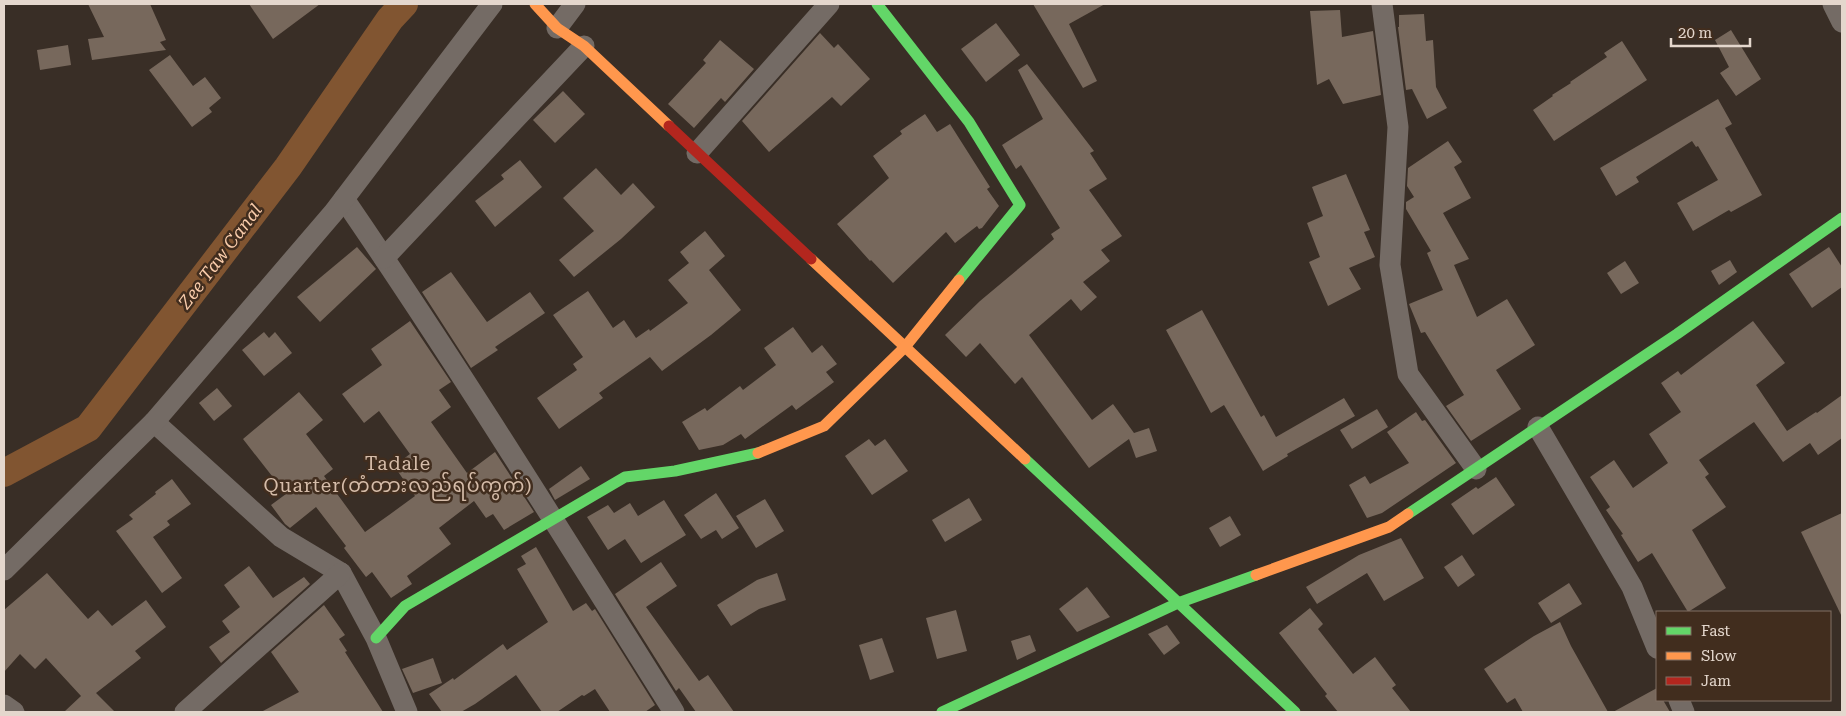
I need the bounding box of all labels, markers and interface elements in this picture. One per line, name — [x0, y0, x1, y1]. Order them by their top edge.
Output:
scale bar — [1671, 15, 1750, 47]
text: 20 m — [1678, 24, 1713, 42]
water label: Zee Taw Canal — [173, 200, 266, 313]
district label: Tadale Quarter(တံတားလည်ရပ်ကွက်) — [264, 452, 532, 501]
legend — [1656, 611, 1831, 701]
text: Fast — [1701, 622, 1731, 640]
text: Slow — [1701, 647, 1737, 665]
text: Jam — [1701, 672, 1731, 690]

